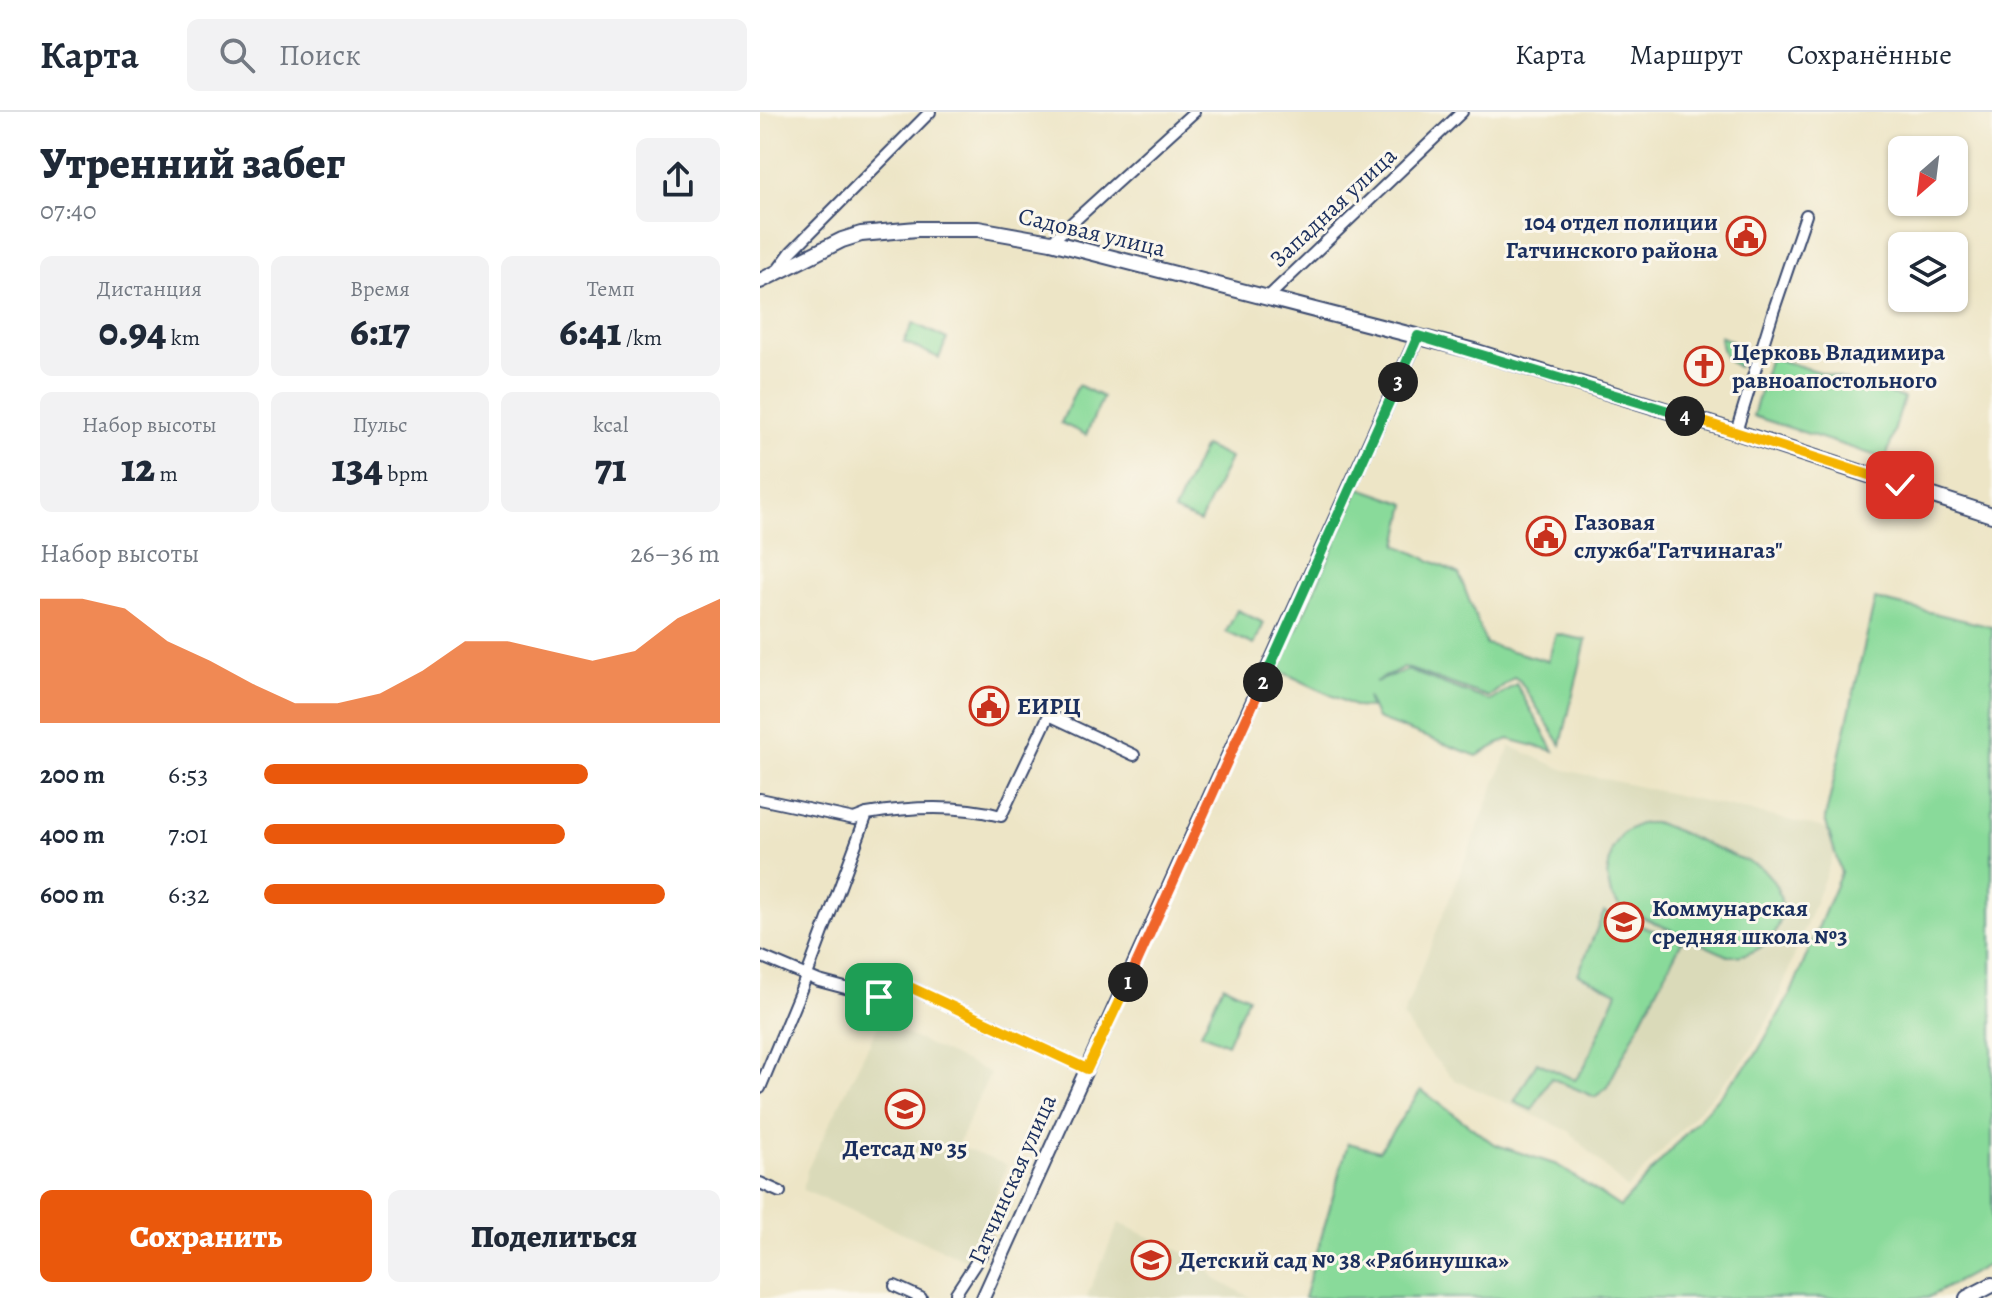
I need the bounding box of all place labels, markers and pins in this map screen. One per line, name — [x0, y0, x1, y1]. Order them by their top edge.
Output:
place label: 104 отдел полиции Гатчинского района — [1505, 206, 1719, 266]
public building icon: 104 отдел полиции Гатчинского района — [1725, 215, 1767, 257]
place label: Церковь Владимира равноапостольного — [1732, 336, 1946, 396]
church icon: Церковь Владимира равноапостольного — [1683, 345, 1725, 387]
pin: 3 — [1378, 362, 1418, 402]
pin: 4 — [1665, 396, 1705, 436]
pin — [1866, 451, 1934, 519]
place label: Газовая служба"Гатчинагаз" — [1574, 506, 1783, 566]
public building icon: Газовая служба"Гатчинагаз" — [1525, 515, 1567, 557]
pin: 2 — [1243, 662, 1283, 702]
public building icon: ЕИРЦ — [968, 685, 1010, 727]
place label: ЕИРЦ — [1017, 690, 1081, 722]
place label: Коммунарская средняя школа №3 — [1652, 892, 1848, 952]
school or university icon: Коммунарская средняя школа №3 — [1603, 901, 1645, 943]
pin: 1 — [1108, 962, 1148, 1002]
pin — [845, 963, 913, 1031]
school or university icon: Детсад № 35 — [884, 1088, 926, 1130]
place label: Детсад № 35 — [843, 1132, 967, 1164]
school or university icon: Детский сад № 38 «Рябинушка» — [1130, 1239, 1172, 1281]
place label: Детский сад № 38 «Рябинушка» — [1179, 1244, 1509, 1276]

